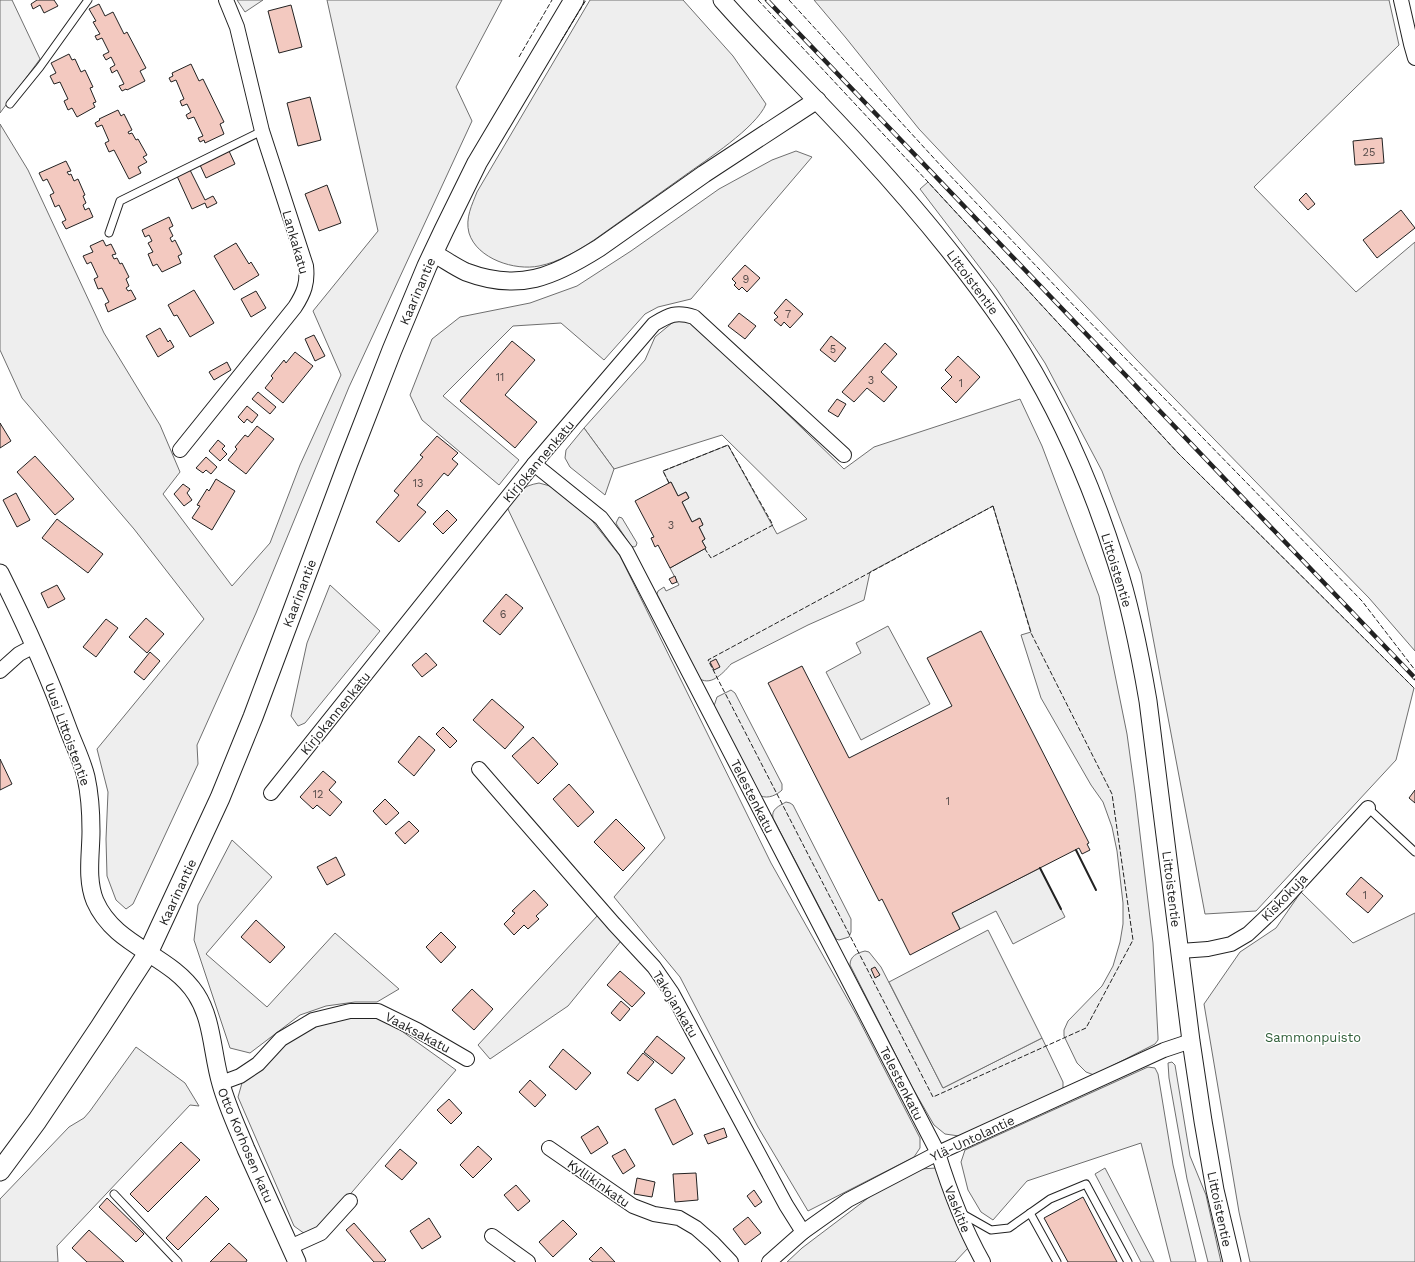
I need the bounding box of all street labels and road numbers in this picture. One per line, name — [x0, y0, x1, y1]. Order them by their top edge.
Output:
street label: Lankakatu — [279, 209, 312, 276]
street label: Littoistentie — [944, 247, 1002, 317]
street label: Kaarinantie — [397, 255, 438, 327]
street label: Kirjokannenkatu — [500, 417, 577, 505]
street label: Littoistentie — [1098, 531, 1135, 609]
street label: Kaarinantie — [280, 557, 319, 629]
street label: Kirjokannenkatu — [297, 669, 374, 758]
street label: Uusi Littoistentie — [42, 681, 93, 788]
street label: Telestenkatu — [727, 757, 778, 836]
street label: Littoistentie — [1159, 850, 1184, 928]
street label: Kaarinantie — [156, 857, 199, 928]
street label: Kiskokuja — [1258, 870, 1311, 924]
street label: Takojankatu — [650, 968, 701, 1040]
street label: Vaaksakatu — [383, 1009, 453, 1056]
street label: Telestenkatu — [876, 1044, 927, 1123]
street label: Otto Korhosen katu — [214, 1085, 277, 1205]
street label: Ylä-Untolantie — [928, 1112, 1017, 1165]
street label: Kyllikinkatu — [565, 1156, 633, 1210]
street label: Littoistentie — [1204, 1170, 1235, 1248]
street label: Vaskitie — [941, 1184, 974, 1235]

